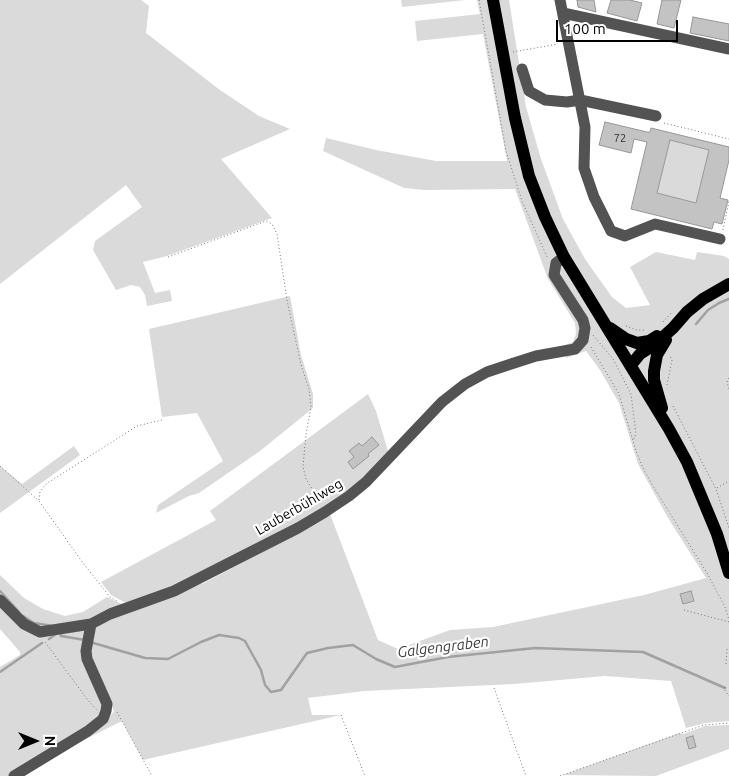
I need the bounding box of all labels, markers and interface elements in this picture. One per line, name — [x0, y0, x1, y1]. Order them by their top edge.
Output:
scale bar — [559, 10, 682, 42]
text: 100 m — [564, 20, 606, 37]
house number: 72 — [614, 131, 626, 145]
street label: Lauberbühlweg — [252, 475, 346, 539]
water label: Galgengraben — [396, 632, 490, 662]
north arrow — [10, 716, 60, 766]
text: N — [42, 736, 58, 746]

